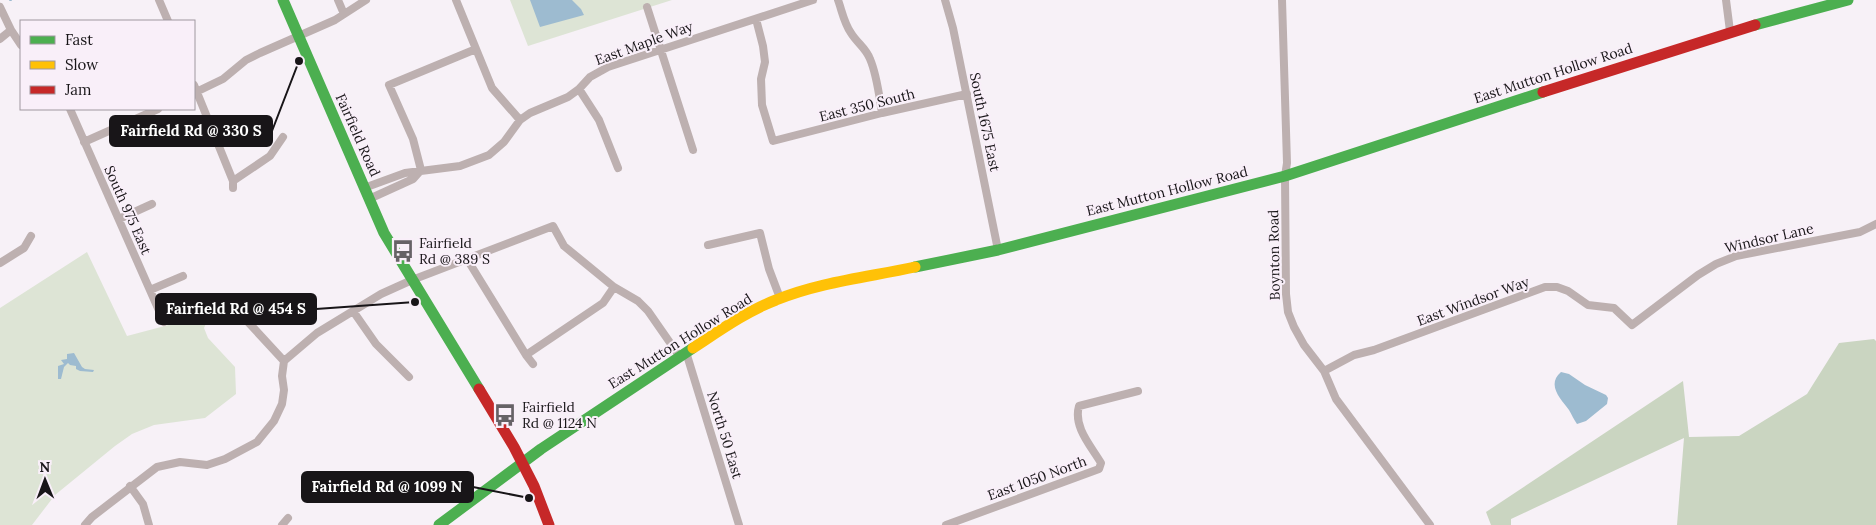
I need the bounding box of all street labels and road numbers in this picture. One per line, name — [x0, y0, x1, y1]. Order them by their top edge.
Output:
street label: East Maple Way — [593, 17, 696, 69]
street label: East Mutton Hollow Road — [1471, 39, 1635, 107]
street label: South 1675 East — [966, 71, 1004, 174]
street label: East 350 South — [817, 84, 917, 126]
street label: Fairfield Road — [332, 91, 384, 179]
street label: East Mutton Hollow Road — [1084, 162, 1250, 220]
street label: South 975 East — [100, 163, 156, 258]
street label: Boynton Road — [1264, 209, 1284, 301]
street label: Windsor Lane — [1723, 219, 1816, 257]
street label: East Windsor Way — [1414, 272, 1532, 330]
street label: East Mutton Hollow Road — [605, 289, 755, 393]
street label: North 50 East — [703, 389, 747, 481]
street label: East 1050 North — [985, 452, 1089, 504]

